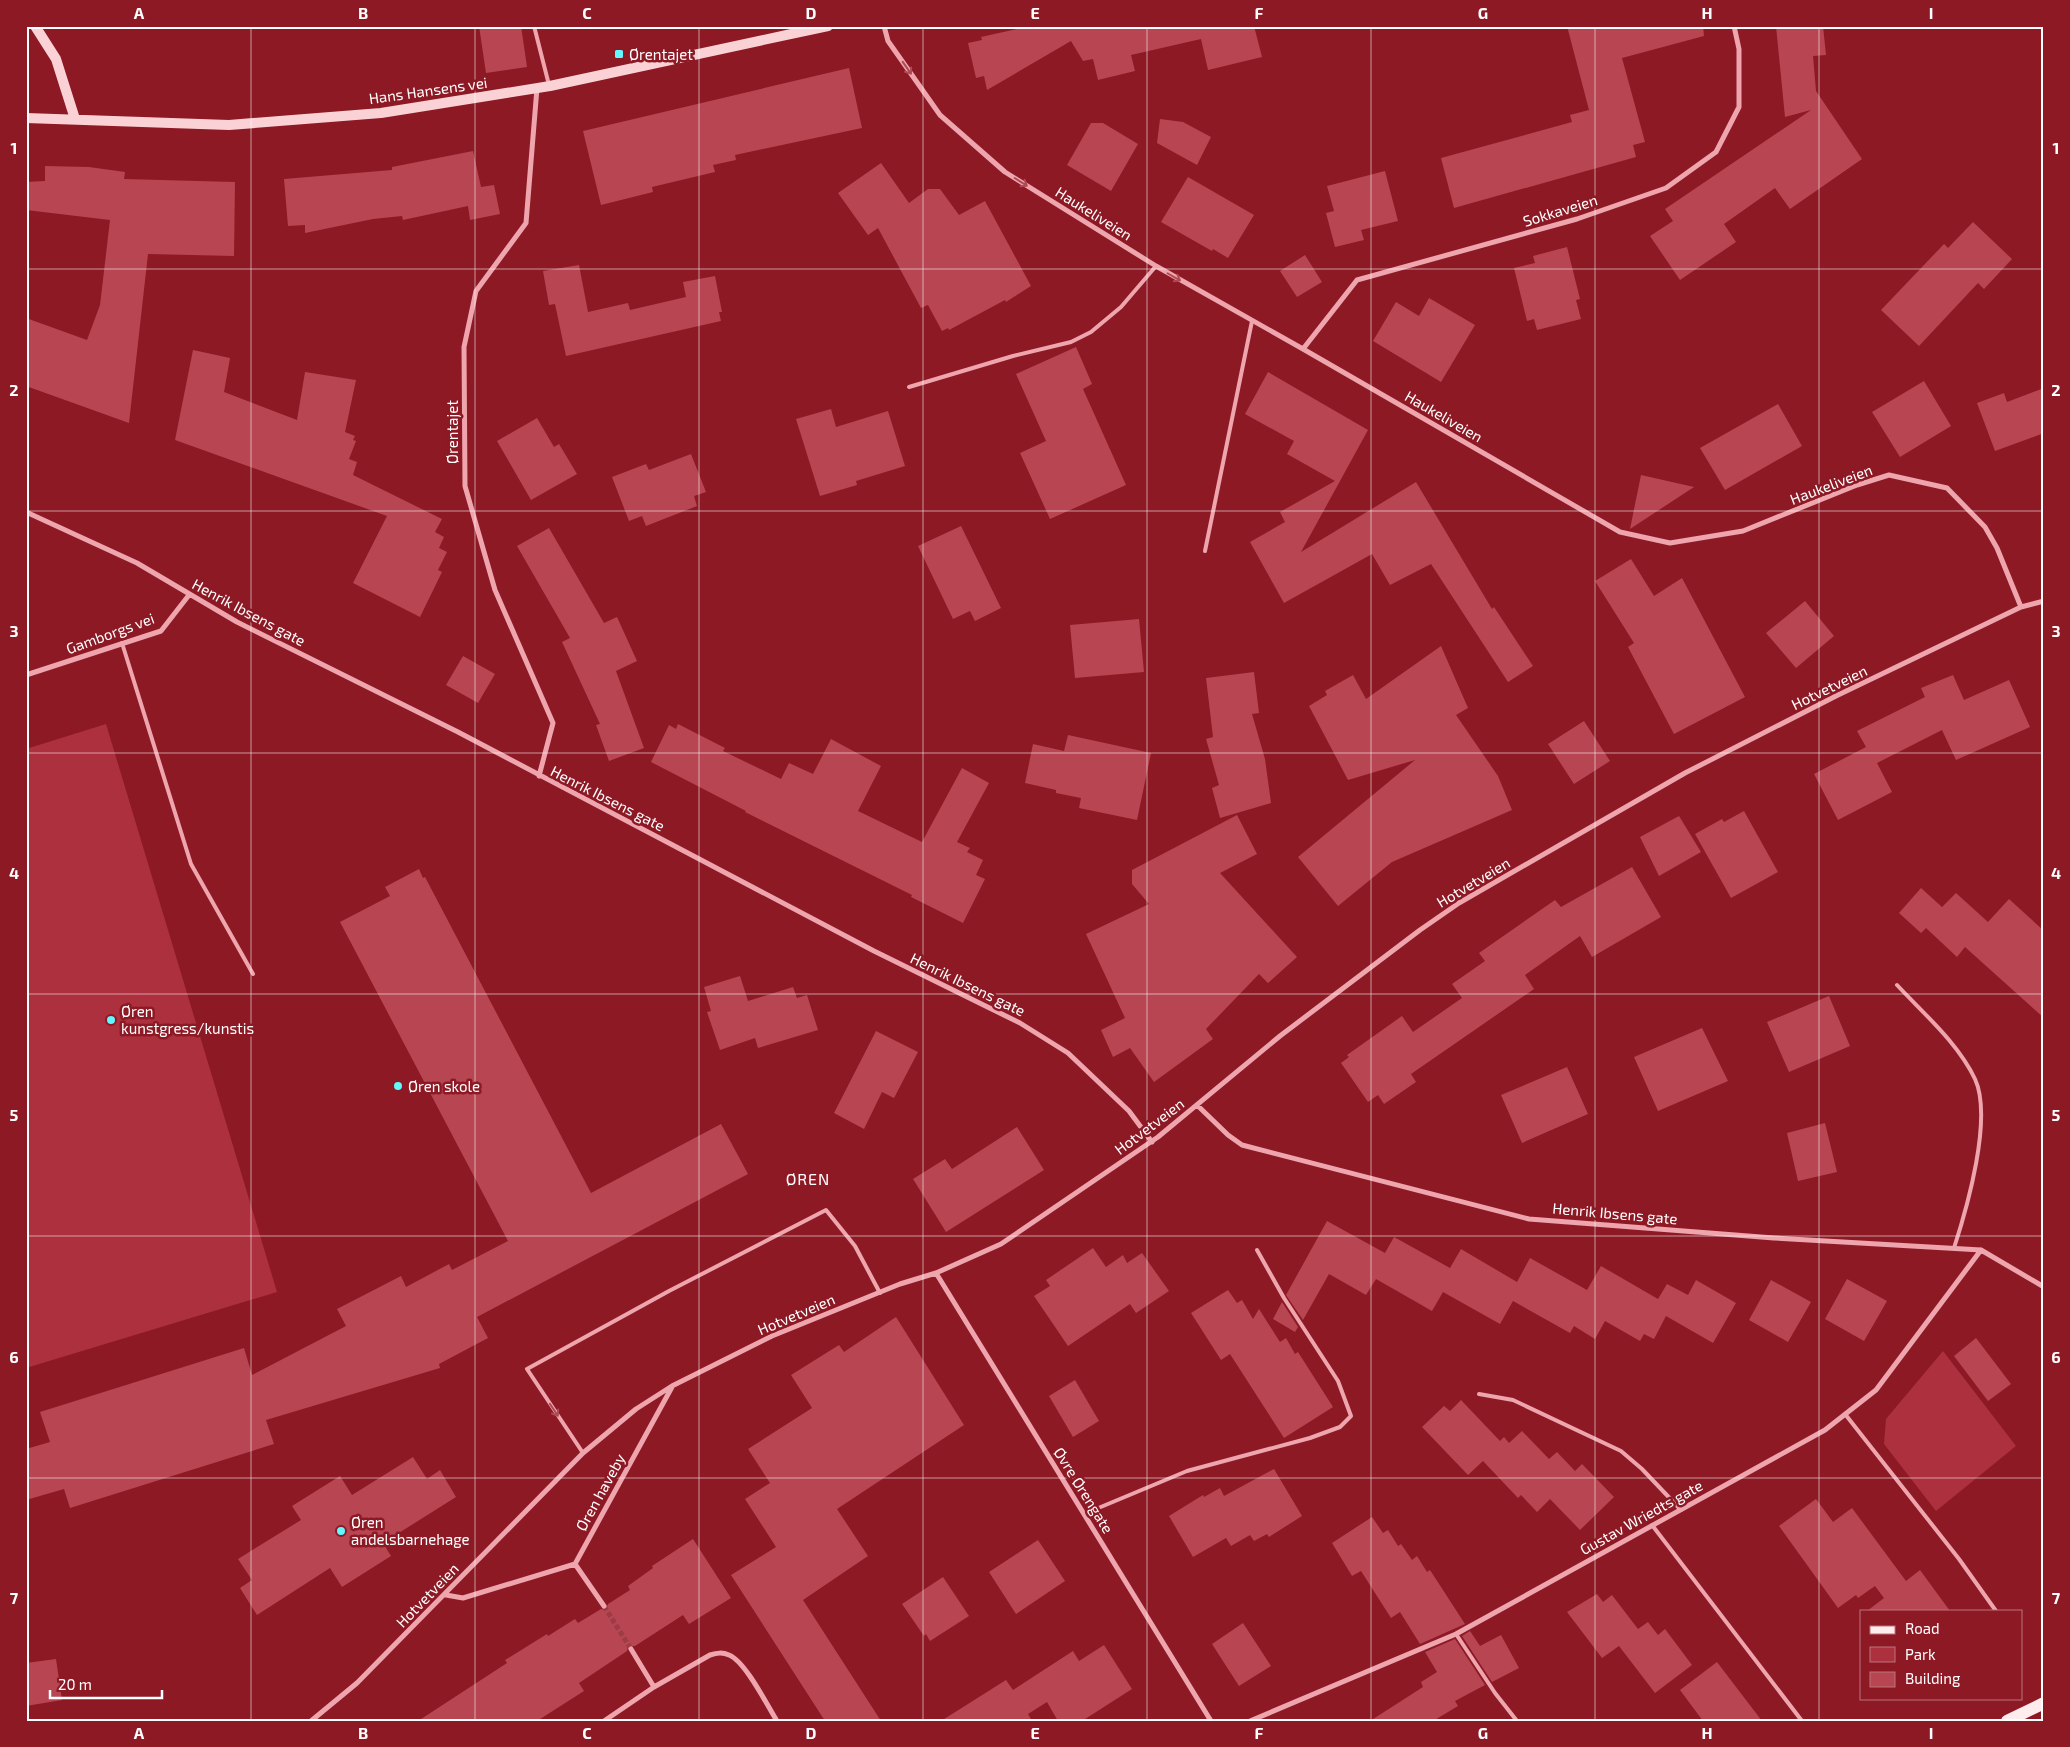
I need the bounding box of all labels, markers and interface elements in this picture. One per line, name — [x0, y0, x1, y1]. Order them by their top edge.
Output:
text: A — [134, 3, 145, 22]
text: B — [358, 3, 368, 22]
text: C — [582, 3, 592, 22]
text: D — [806, 3, 817, 22]
text: E — [1030, 3, 1040, 22]
text: F — [1255, 3, 1264, 22]
text: G — [1478, 3, 1488, 22]
text: H — [1701, 3, 1713, 22]
text: I — [1929, 3, 1933, 22]
place label: Ørentajet — [629, 45, 693, 64]
marker: Ørentajet — [613, 48, 625, 60]
one-way arrow — [902, 61, 912, 75]
street label: Hans Hansens vei — [368, 73, 488, 107]
text: 1 — [11, 138, 17, 157]
text: 1 — [2053, 138, 2059, 157]
one-way arrow — [1014, 177, 1028, 187]
street label: Haukeliveien — [1052, 182, 1136, 244]
street label: Sokkaveien — [1521, 190, 1599, 230]
one-way arrow — [1167, 272, 1181, 282]
text: 2 — [9, 380, 19, 399]
text: 2 — [2051, 380, 2061, 399]
street label: Haukeliveien — [1402, 386, 1486, 446]
street label: Ørentajet — [443, 400, 462, 464]
street label: Haukeliveien — [1787, 460, 1875, 508]
street label: Henrik Ibsens gate — [189, 575, 309, 649]
street label: Gamborgs vei — [63, 609, 157, 657]
text: 3 — [9, 621, 19, 640]
text: 3 — [2051, 621, 2061, 640]
street label: Hotvetveien — [1788, 661, 1870, 713]
street label: Henrik Ibsens gate — [548, 761, 668, 835]
street label: Hotvetveien — [1433, 853, 1513, 911]
text: 4 — [9, 863, 19, 882]
text: 4 — [2051, 863, 2061, 882]
street label: Henrik Ibsens gate — [908, 948, 1028, 1020]
place label: Øren kunstgress/kunstis — [121, 1002, 254, 1037]
marker: Øren kunstgress/kunstis — [105, 1014, 117, 1026]
place label: Øren skole — [408, 1077, 480, 1095]
marker: Øren skole — [392, 1080, 404, 1092]
street label: Hotvetveien — [1111, 1094, 1187, 1158]
text: 5 — [10, 1105, 19, 1124]
text: 5 — [2052, 1105, 2061, 1124]
district label: ØREN — [786, 1169, 830, 1188]
street label: Henrik Ibsens gate — [1552, 1199, 1678, 1227]
street label: Hotvetveien — [755, 1290, 837, 1338]
text: 6 — [9, 1347, 19, 1366]
text: 6 — [2051, 1347, 2061, 1366]
one-way arrow — [549, 1402, 559, 1416]
street label: Øvre Ørengate — [1050, 1444, 1118, 1536]
street label: Øren haveby — [571, 1450, 629, 1534]
street label: Gustav Wriedts gate — [1576, 1476, 1706, 1558]
place label: Øren andelsbarnehage — [351, 1513, 470, 1548]
marker: Øren andelsbarnehage — [335, 1525, 347, 1537]
street label: Hotvetveien — [392, 1559, 462, 1631]
text: 7 — [10, 1588, 19, 1607]
text: 7 — [2052, 1588, 2061, 1607]
legend — [1860, 1610, 2022, 1700]
text: Road — [1905, 1619, 1940, 1637]
text: Park — [1905, 1645, 1936, 1663]
scale bar — [50, 1667, 162, 1699]
text: Building — [1905, 1669, 1961, 1687]
text: 20 m — [58, 1675, 92, 1693]
text: A — [134, 1723, 145, 1742]
text: B — [358, 1723, 368, 1742]
text: C — [582, 1723, 592, 1742]
text: D — [806, 1723, 817, 1742]
text: E — [1030, 1723, 1040, 1742]
text: F — [1255, 1723, 1264, 1742]
text: G — [1478, 1723, 1488, 1742]
text: H — [1701, 1723, 1713, 1742]
text: I — [1929, 1723, 1933, 1742]

